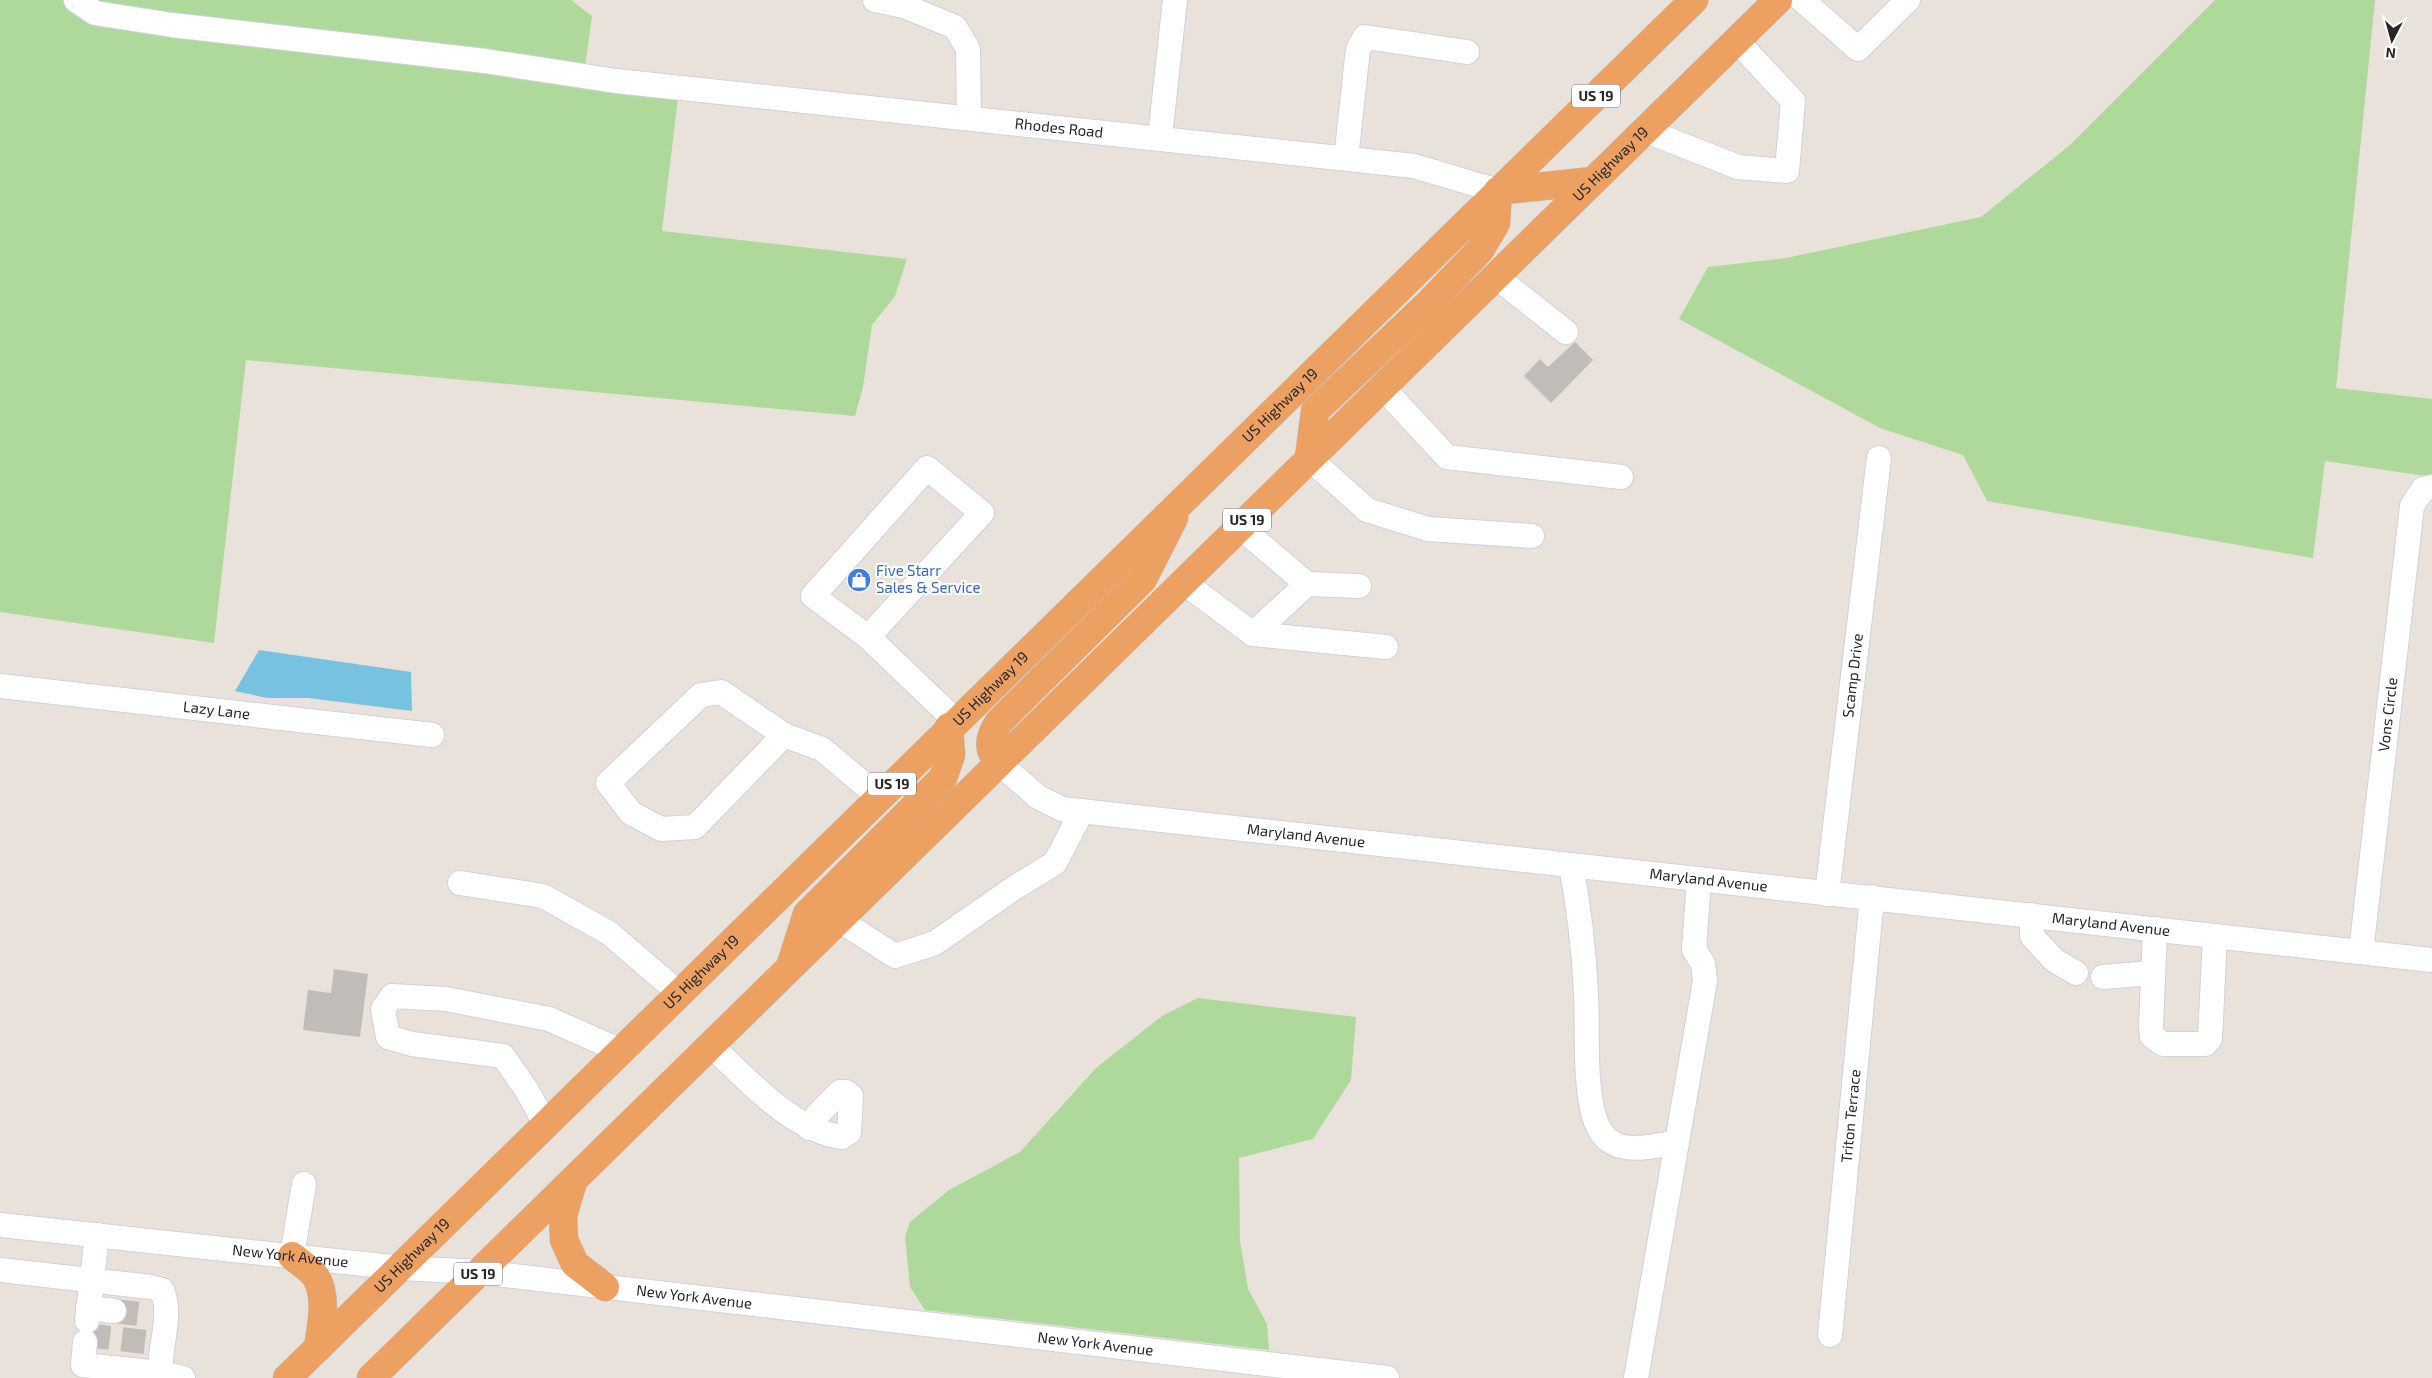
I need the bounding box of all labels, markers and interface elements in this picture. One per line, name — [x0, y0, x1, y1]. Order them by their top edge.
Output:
north arrow — [2367, 15, 2417, 65]
text: N — [2385, 44, 2397, 62]
road number: US 19 — [1572, 84, 1620, 108]
street label: Rhodes Road — [1014, 114, 1104, 141]
street label: US Highway 19 — [1568, 122, 1651, 204]
street label: US Highway 19 — [1238, 364, 1321, 446]
road number: US 19 — [1223, 508, 1271, 532]
place label: Five Starr Sales & Service — [876, 561, 980, 596]
shop icon: Five Starr Sales & Service — [846, 567, 872, 593]
street label: Scamp Drive — [1838, 632, 1866, 719]
street label: US Highway 19 — [948, 647, 1032, 729]
street label: Vons Circle — [2374, 676, 2400, 753]
street label: Lazy Lane — [182, 697, 251, 722]
road number: US 19 — [868, 772, 916, 796]
street label: Maryland Avenue — [1246, 819, 1366, 850]
street label: Maryland Avenue — [1649, 864, 1769, 895]
street label: Maryland Avenue — [2051, 908, 2171, 939]
street label: US Highway 19 — [659, 930, 742, 1012]
street label: Triton Terrace — [1837, 1068, 1863, 1163]
street label: US Highway 19 — [370, 1214, 453, 1296]
street label: New York Avenue — [232, 1240, 349, 1270]
road number: US 19 — [454, 1262, 502, 1286]
street label: New York Avenue — [635, 1280, 753, 1312]
street label: New York Avenue — [1037, 1327, 1154, 1359]

